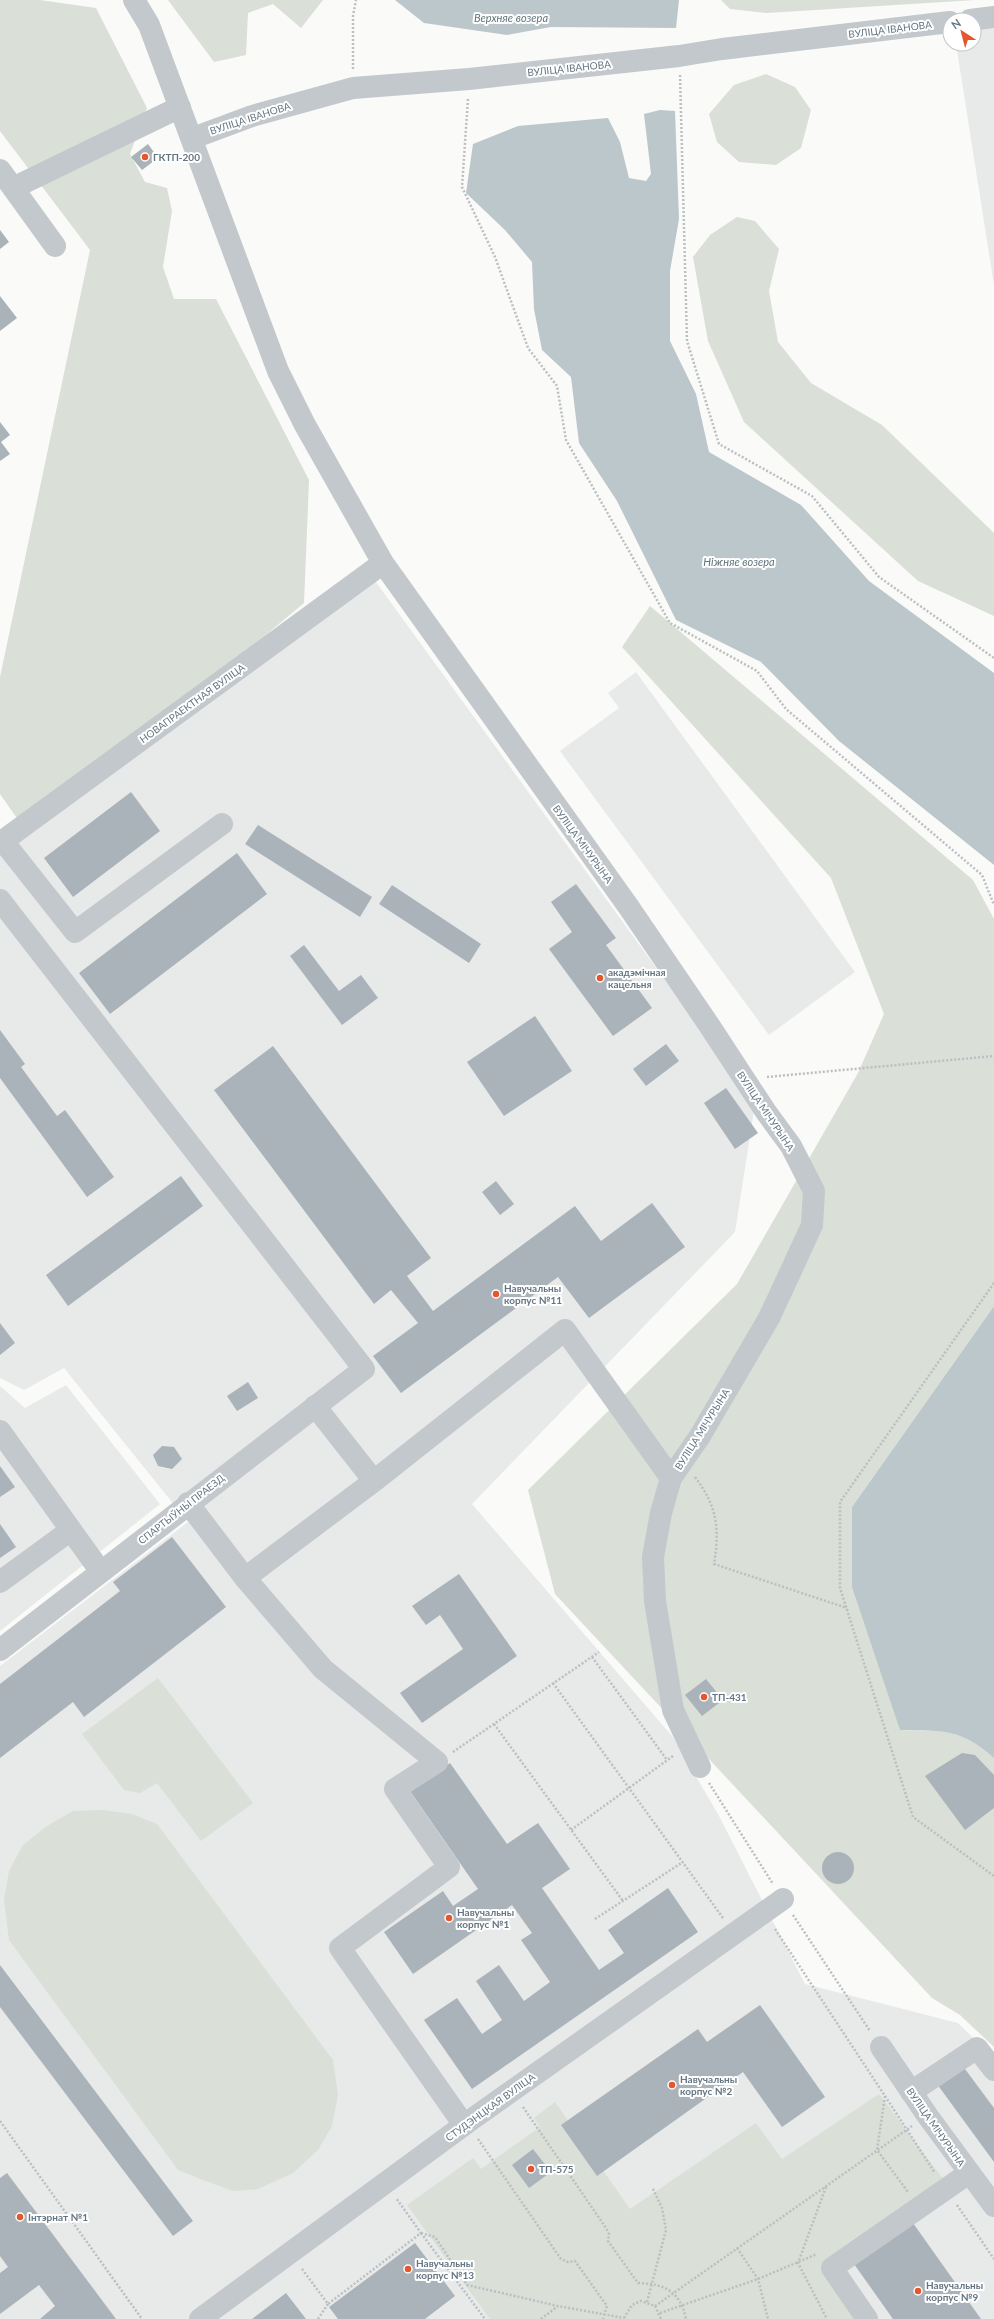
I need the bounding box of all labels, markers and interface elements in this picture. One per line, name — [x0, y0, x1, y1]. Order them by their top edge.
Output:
water label: Верхняе возера — [474, 11, 548, 24]
north arrow — [942, 12, 982, 52]
text: N — [949, 16, 963, 31]
street label: ВУЛІЦА ІВАНОВА — [848, 18, 933, 40]
street label: ВУЛІЦА ІВАНОВА — [527, 58, 612, 78]
street label: ВУЛІЦА ІВАНОВА — [208, 99, 292, 137]
place label: ГКТП-200 — [153, 151, 200, 163]
marker: ГКТП-200 — [140, 152, 150, 162]
water label: Ніжняе возера — [703, 555, 775, 568]
street label: НОВАПРАЕКТНАЯ ВУЛІЦА — [137, 661, 247, 745]
street label: ВУЛІЦА МІЧУРЫНА — [551, 803, 615, 886]
place label: акадэмічная кацельня — [608, 966, 666, 990]
marker: акадэмічная кацельня — [595, 973, 605, 983]
street label: ВУЛІЦА МІЧУРЫНА — [735, 1069, 797, 1153]
place label: Навучальны корпус №11 — [504, 1282, 562, 1306]
marker: Навучальны корпус №11 — [491, 1289, 501, 1299]
street label: ВУЛІЦА МІЧУРЫНА — [672, 1386, 732, 1472]
street label: СПАРТЫЎНЫ ПРАЕЗД — [136, 1472, 227, 1546]
place label: ТП-431 — [712, 1691, 747, 1703]
marker: ТП-431 — [699, 1692, 709, 1702]
place label: Навучальны корпус №1 — [457, 1906, 514, 1930]
marker: Навучальны корпус №1 — [444, 1913, 454, 1923]
street label: СТУДЭНЦКАЯ ВУЛІЦА — [443, 2070, 537, 2143]
place label: Навучальны корпус №2 — [680, 2073, 737, 2097]
marker: Навучальны корпус №2 — [667, 2080, 677, 2090]
street label: ВУЛІЦА МІЧУРЫНА — [904, 2085, 968, 2169]
place label: ТП-575 — [539, 2163, 574, 2175]
marker: ТП-575 — [526, 2164, 536, 2174]
place label: Інтэрнат №1 — [28, 2211, 88, 2223]
marker: Інтэрнат №1 — [15, 2212, 25, 2222]
place label: Навучальны корпус №13 — [416, 2257, 474, 2281]
marker: Навучальны корпус №13 — [403, 2264, 413, 2274]
place label: Навучальны корпус №9 — [926, 2279, 983, 2303]
marker: Навучальны корпус №9 — [913, 2286, 923, 2296]

